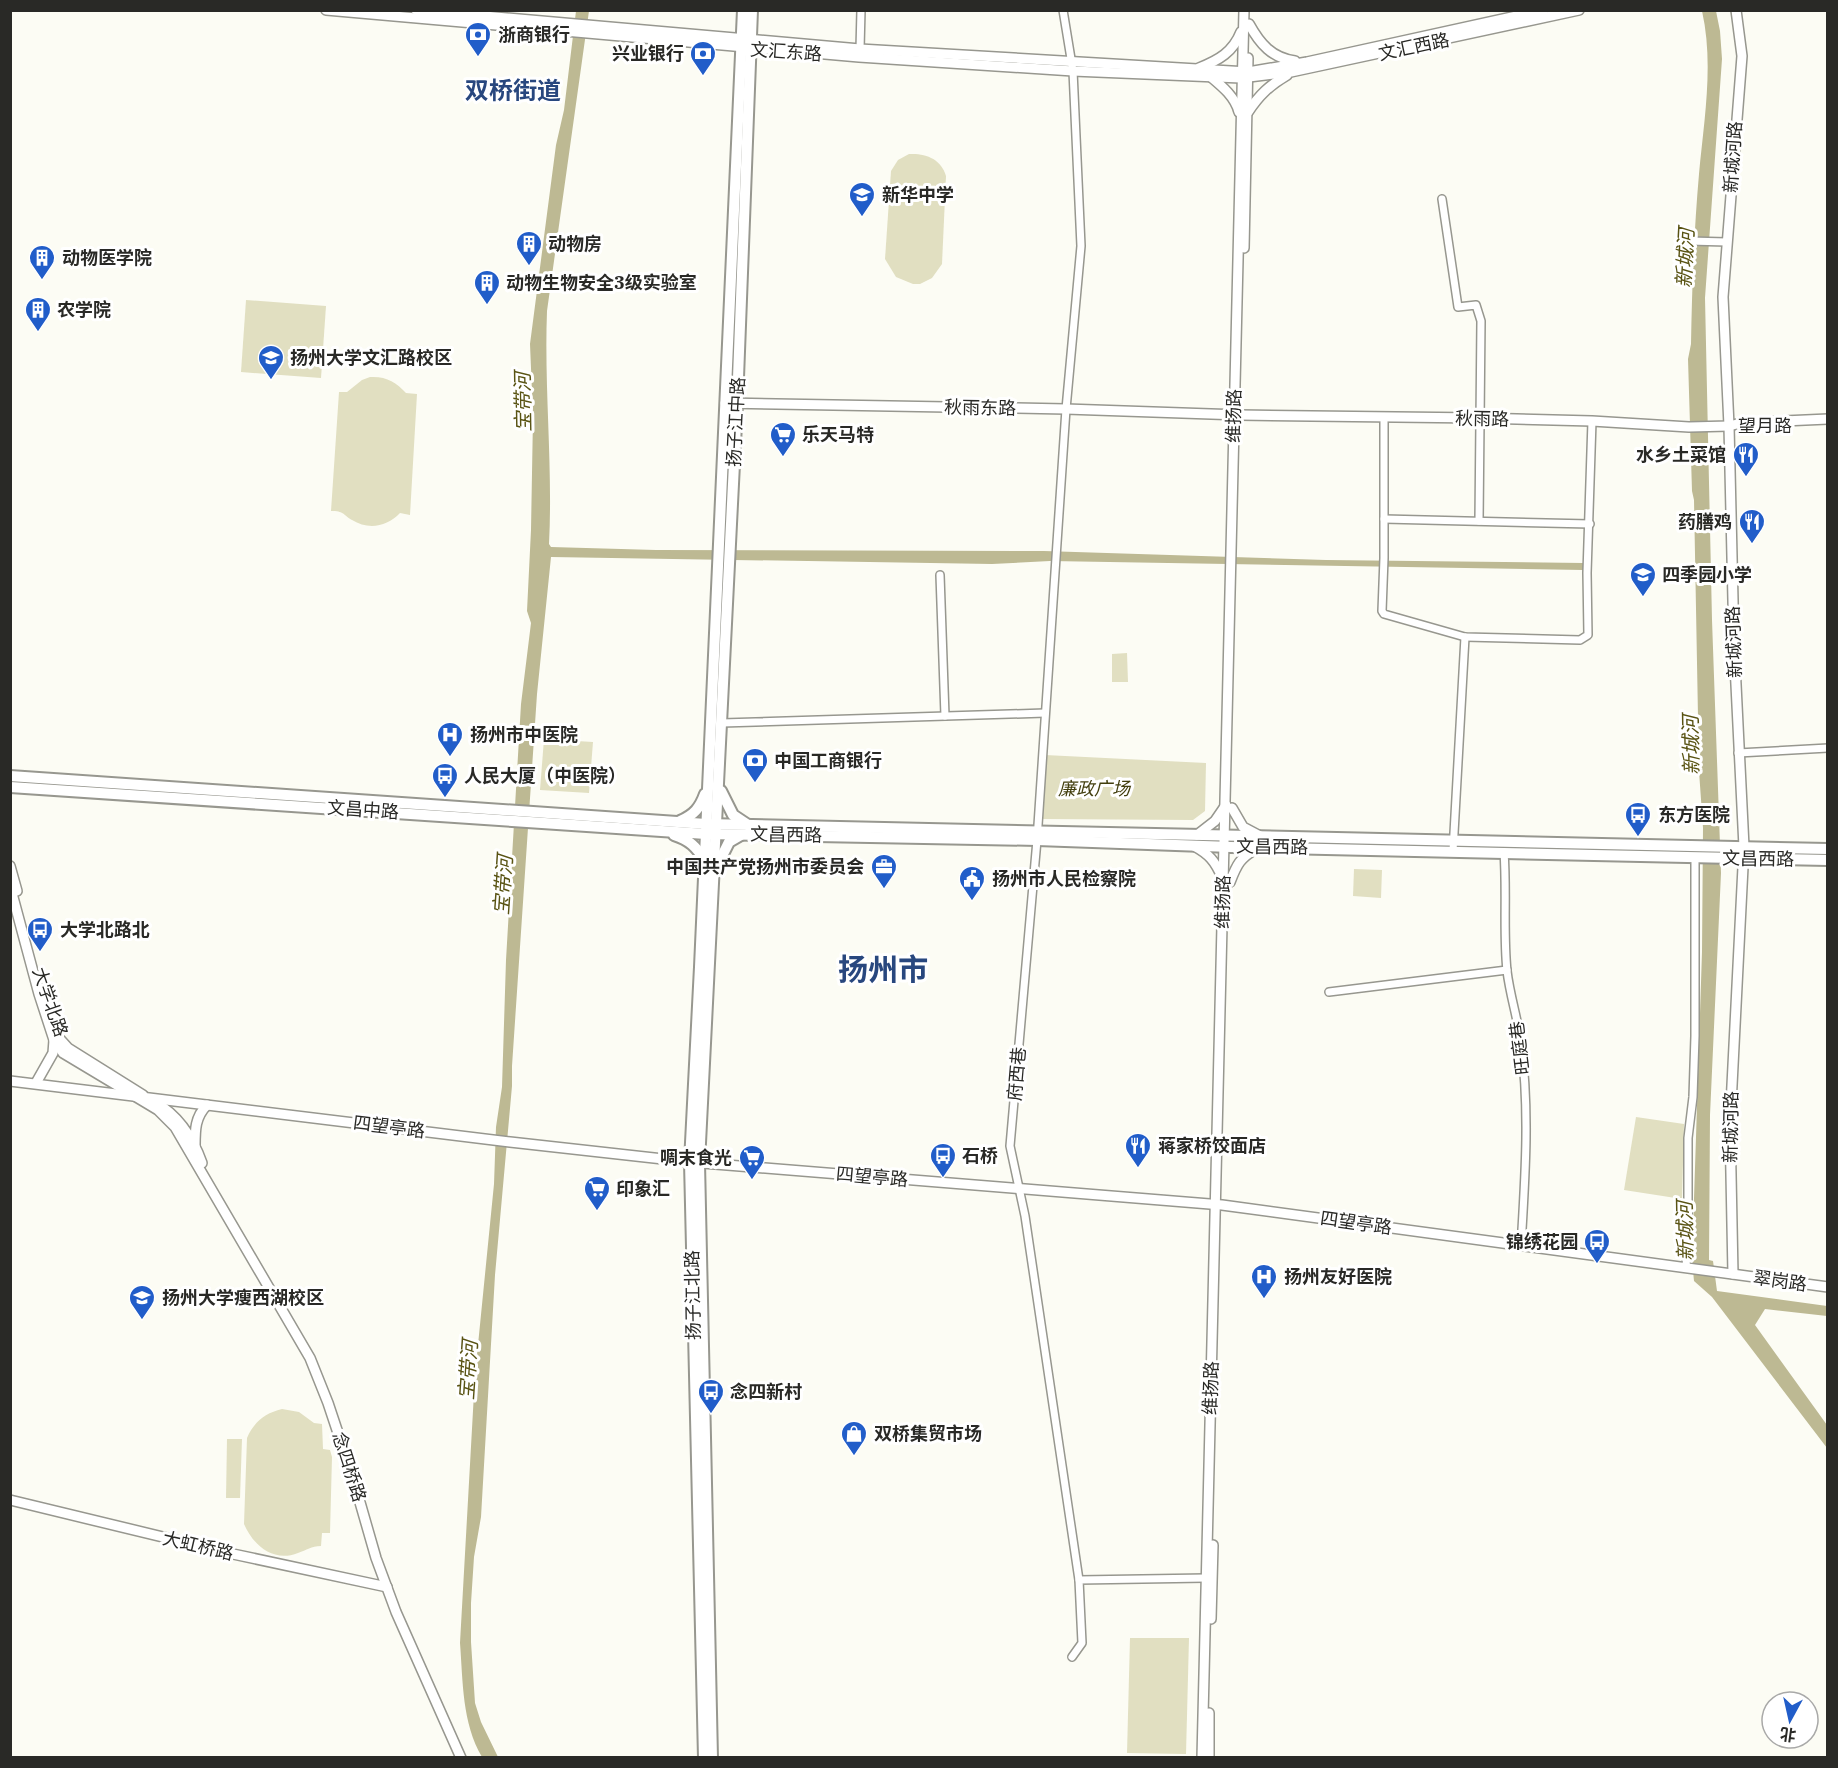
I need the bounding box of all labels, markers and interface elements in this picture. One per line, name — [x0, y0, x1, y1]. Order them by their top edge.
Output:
bank icon: 浙商银行 — [463, 20, 493, 58]
place label: 浙商银行 — [498, 23, 570, 46]
street label: 文汇西路 — [1376, 28, 1452, 65]
street label: 文汇东路 — [749, 38, 823, 65]
bank icon: 兴业银行 — [688, 39, 718, 77]
place label: 兴业银行 — [612, 42, 684, 65]
district label: 双桥街道 — [465, 74, 561, 106]
street label: 新城河路 — [1719, 120, 1746, 194]
school or university icon: 新华中学 — [847, 180, 877, 218]
place label: 新华中学 — [882, 183, 954, 206]
water label: 新城河 — [1669, 223, 1700, 289]
building icon: 动物房 — [514, 229, 544, 267]
place label: 动物房 — [548, 232, 602, 255]
building icon: 动物医学院 — [27, 243, 57, 281]
place label: 动物医学院 — [62, 246, 152, 269]
building icon: 动物生物安全3级实验室 — [472, 268, 502, 306]
place label: 动物生物安全3级实验室 — [506, 271, 697, 294]
building icon: 农学院 — [23, 295, 53, 333]
place label: 农学院 — [57, 298, 111, 321]
school or university icon: 扬州大学文汇路校区 — [256, 343, 286, 381]
place label: 扬州大学文汇路校区 — [290, 346, 452, 369]
water label: 宝带河 — [508, 368, 537, 432]
street label: 扬子江中路 — [722, 376, 749, 468]
street label: 维扬路 — [1222, 389, 1245, 443]
street label: 秋雨东路 — [944, 395, 1016, 420]
street label: 秋雨路 — [1455, 407, 1509, 430]
street label: 望月路 — [1738, 414, 1792, 437]
supermarket icon: 乐天马特 — [768, 420, 798, 458]
place label: 乐天马特 — [802, 423, 874, 446]
restaurant icon: 水乡土菜馆 — [1731, 440, 1761, 478]
place label: 水乡土菜馆 — [1636, 443, 1726, 466]
restaurant icon: 药膳鸡 — [1737, 507, 1767, 545]
place label: 药膳鸡 — [1678, 510, 1732, 533]
school or university icon: 四季园小学 — [1628, 560, 1658, 598]
place label: 四季园小学 — [1662, 563, 1752, 586]
street label: 新城河路 — [1721, 606, 1746, 678]
water label: 新城河 — [1676, 711, 1705, 775]
hospital icon: 扬州市中医院 — [435, 720, 465, 758]
place label: 扬州市中医院 — [470, 723, 578, 746]
bank icon: 中国工商银行 — [740, 746, 770, 784]
place label: 中国工商银行 — [774, 749, 882, 772]
bus stop icon: 人民大厦（中医院） — [430, 761, 460, 799]
place label: 人民大厦（中医院） — [464, 764, 626, 787]
park label: 廉政广场 — [1058, 777, 1132, 800]
street label: 文昌中路 — [326, 796, 400, 823]
bus stop icon: 东方医院 — [1623, 800, 1653, 838]
place label: 东方医院 — [1658, 803, 1730, 826]
street label: 文昌西路 — [750, 822, 822, 847]
street label: 文昌西路 — [1236, 834, 1308, 859]
street label: 文昌西路 — [1722, 846, 1794, 871]
water label: 宝带河 — [487, 850, 518, 916]
office icon: 中国共产党扬州市委员会 — [869, 852, 899, 890]
place label: 中国共产党扬州市委员会 — [666, 855, 864, 878]
public building icon: 扬州市人民检察院 — [957, 864, 987, 902]
place label: 扬州市人民检察院 — [992, 867, 1136, 890]
street label: 维扬路 — [1211, 875, 1234, 929]
bus stop icon: 大学北路北 — [25, 915, 55, 953]
place label: 大学北路北 — [60, 918, 150, 941]
district label: 扬州市 — [838, 949, 928, 988]
street label: 大学北路 — [28, 964, 73, 1040]
street label: 旺庭巷 — [1505, 1020, 1534, 1076]
street label: 府西巷 — [1003, 1046, 1030, 1102]
street label: 新城河路 — [1718, 1091, 1743, 1163]
street label: 四望亭路 — [352, 1111, 426, 1142]
restaurant icon: 蒋家桥饺面店 — [1123, 1131, 1153, 1169]
place label: 蒋家桥饺面店 — [1158, 1134, 1266, 1157]
bus stop icon: 石桥 — [928, 1141, 958, 1179]
supermarket icon: 啁末食光 — [737, 1143, 767, 1181]
place label: 石桥 — [962, 1144, 998, 1167]
place label: 啁末食光 — [660, 1146, 732, 1169]
street label: 四望亭路 — [835, 1162, 909, 1191]
supermarket icon: 印象汇 — [582, 1174, 612, 1212]
place label: 印象汇 — [616, 1177, 670, 1200]
water label: 新城河 — [1670, 1197, 1699, 1261]
street label: 四望亭路 — [1319, 1206, 1393, 1239]
bus stop icon: 锦绣花园 — [1582, 1227, 1612, 1265]
place label: 锦绣花园 — [1506, 1230, 1578, 1253]
street label: 扬子江北路 — [680, 1250, 705, 1340]
hospital icon: 扬州友好医院 — [1249, 1262, 1279, 1300]
place label: 扬州友好医院 — [1284, 1265, 1392, 1288]
street label: 翠岗路 — [1752, 1265, 1808, 1296]
school or university icon: 扬州大学瘦西湖校区 — [127, 1283, 157, 1321]
place label: 扬州大学瘦西湖校区 — [162, 1286, 324, 1309]
water label: 宝带河 — [452, 1335, 483, 1401]
street label: 维扬路 — [1198, 1361, 1223, 1415]
bus stop icon: 念四新村 — [696, 1377, 726, 1415]
place label: 念四新村 — [730, 1380, 802, 1403]
shop icon: 双桥集贸市场 — [839, 1419, 869, 1457]
place label: 双桥集贸市场 — [874, 1422, 982, 1445]
street label: 念四桥路 — [327, 1429, 372, 1505]
street label: 大虹桥路 — [160, 1526, 236, 1565]
north arrow — [1760, 1690, 1820, 1750]
text: 北 — [1779, 1724, 1797, 1746]

